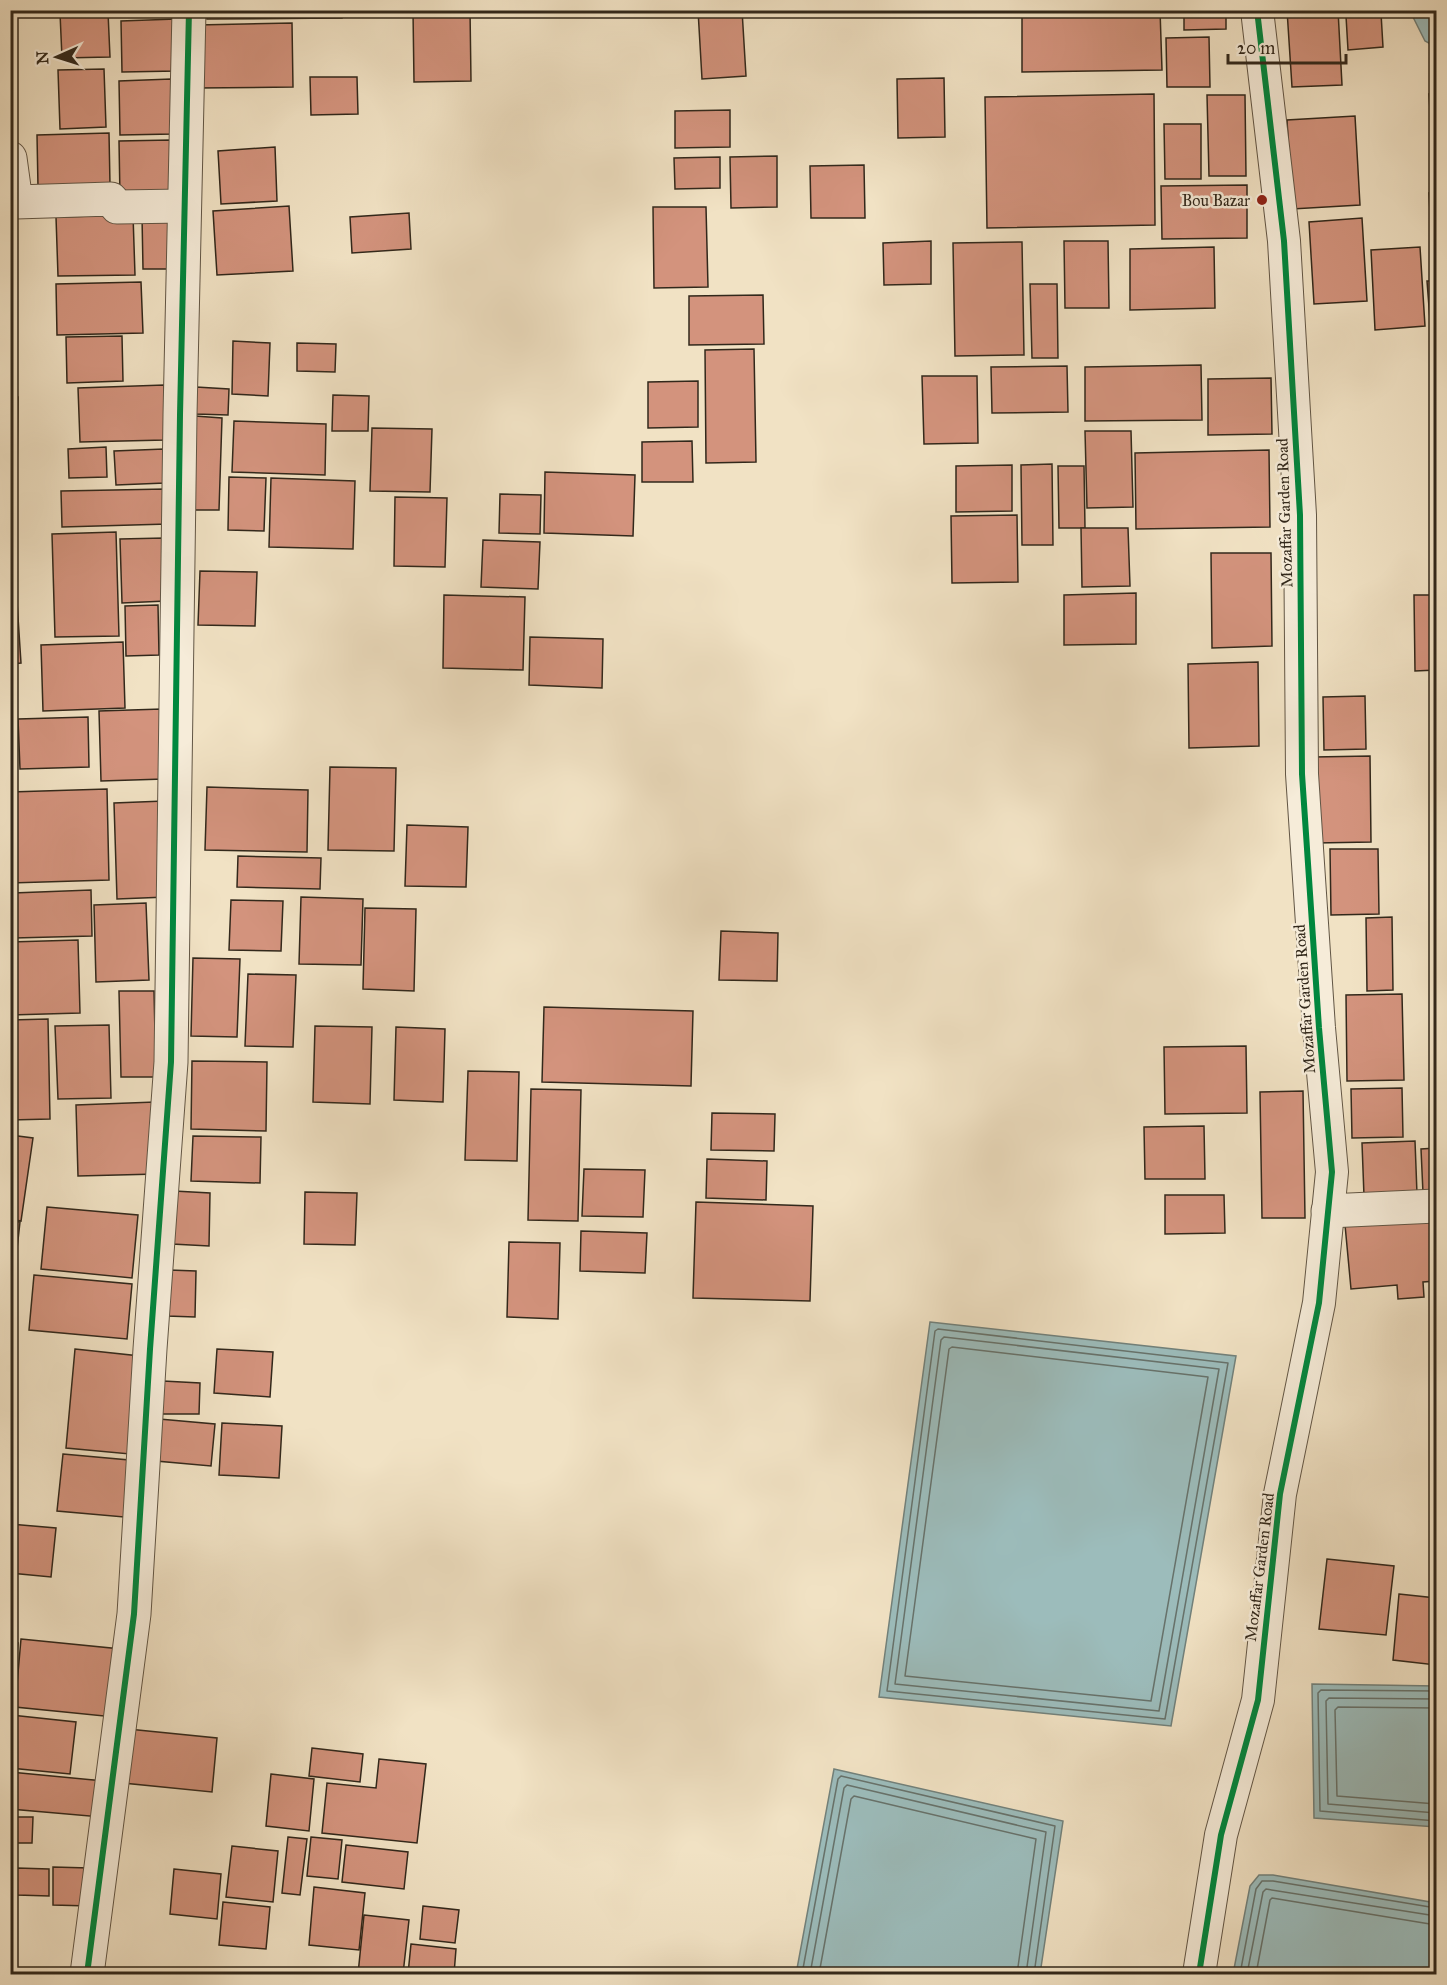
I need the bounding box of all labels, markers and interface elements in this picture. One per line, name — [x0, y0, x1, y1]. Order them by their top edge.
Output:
north arrow — [27, 27, 87, 87]
scale bar — [1228, 27, 1346, 65]
text: 20 m — [1237, 37, 1275, 59]
text: N — [33, 50, 52, 65]
place label: Bou Bazar — [1182, 191, 1250, 210]
marker: Bou Bazar — [1255, 193, 1269, 207]
street label: Mozaffar Garden Road — [1272, 438, 1297, 588]
street label: Mozaffar Garden Road — [1290, 924, 1319, 1074]
street label: Mozaffar Garden Road — [1241, 1492, 1278, 1643]

